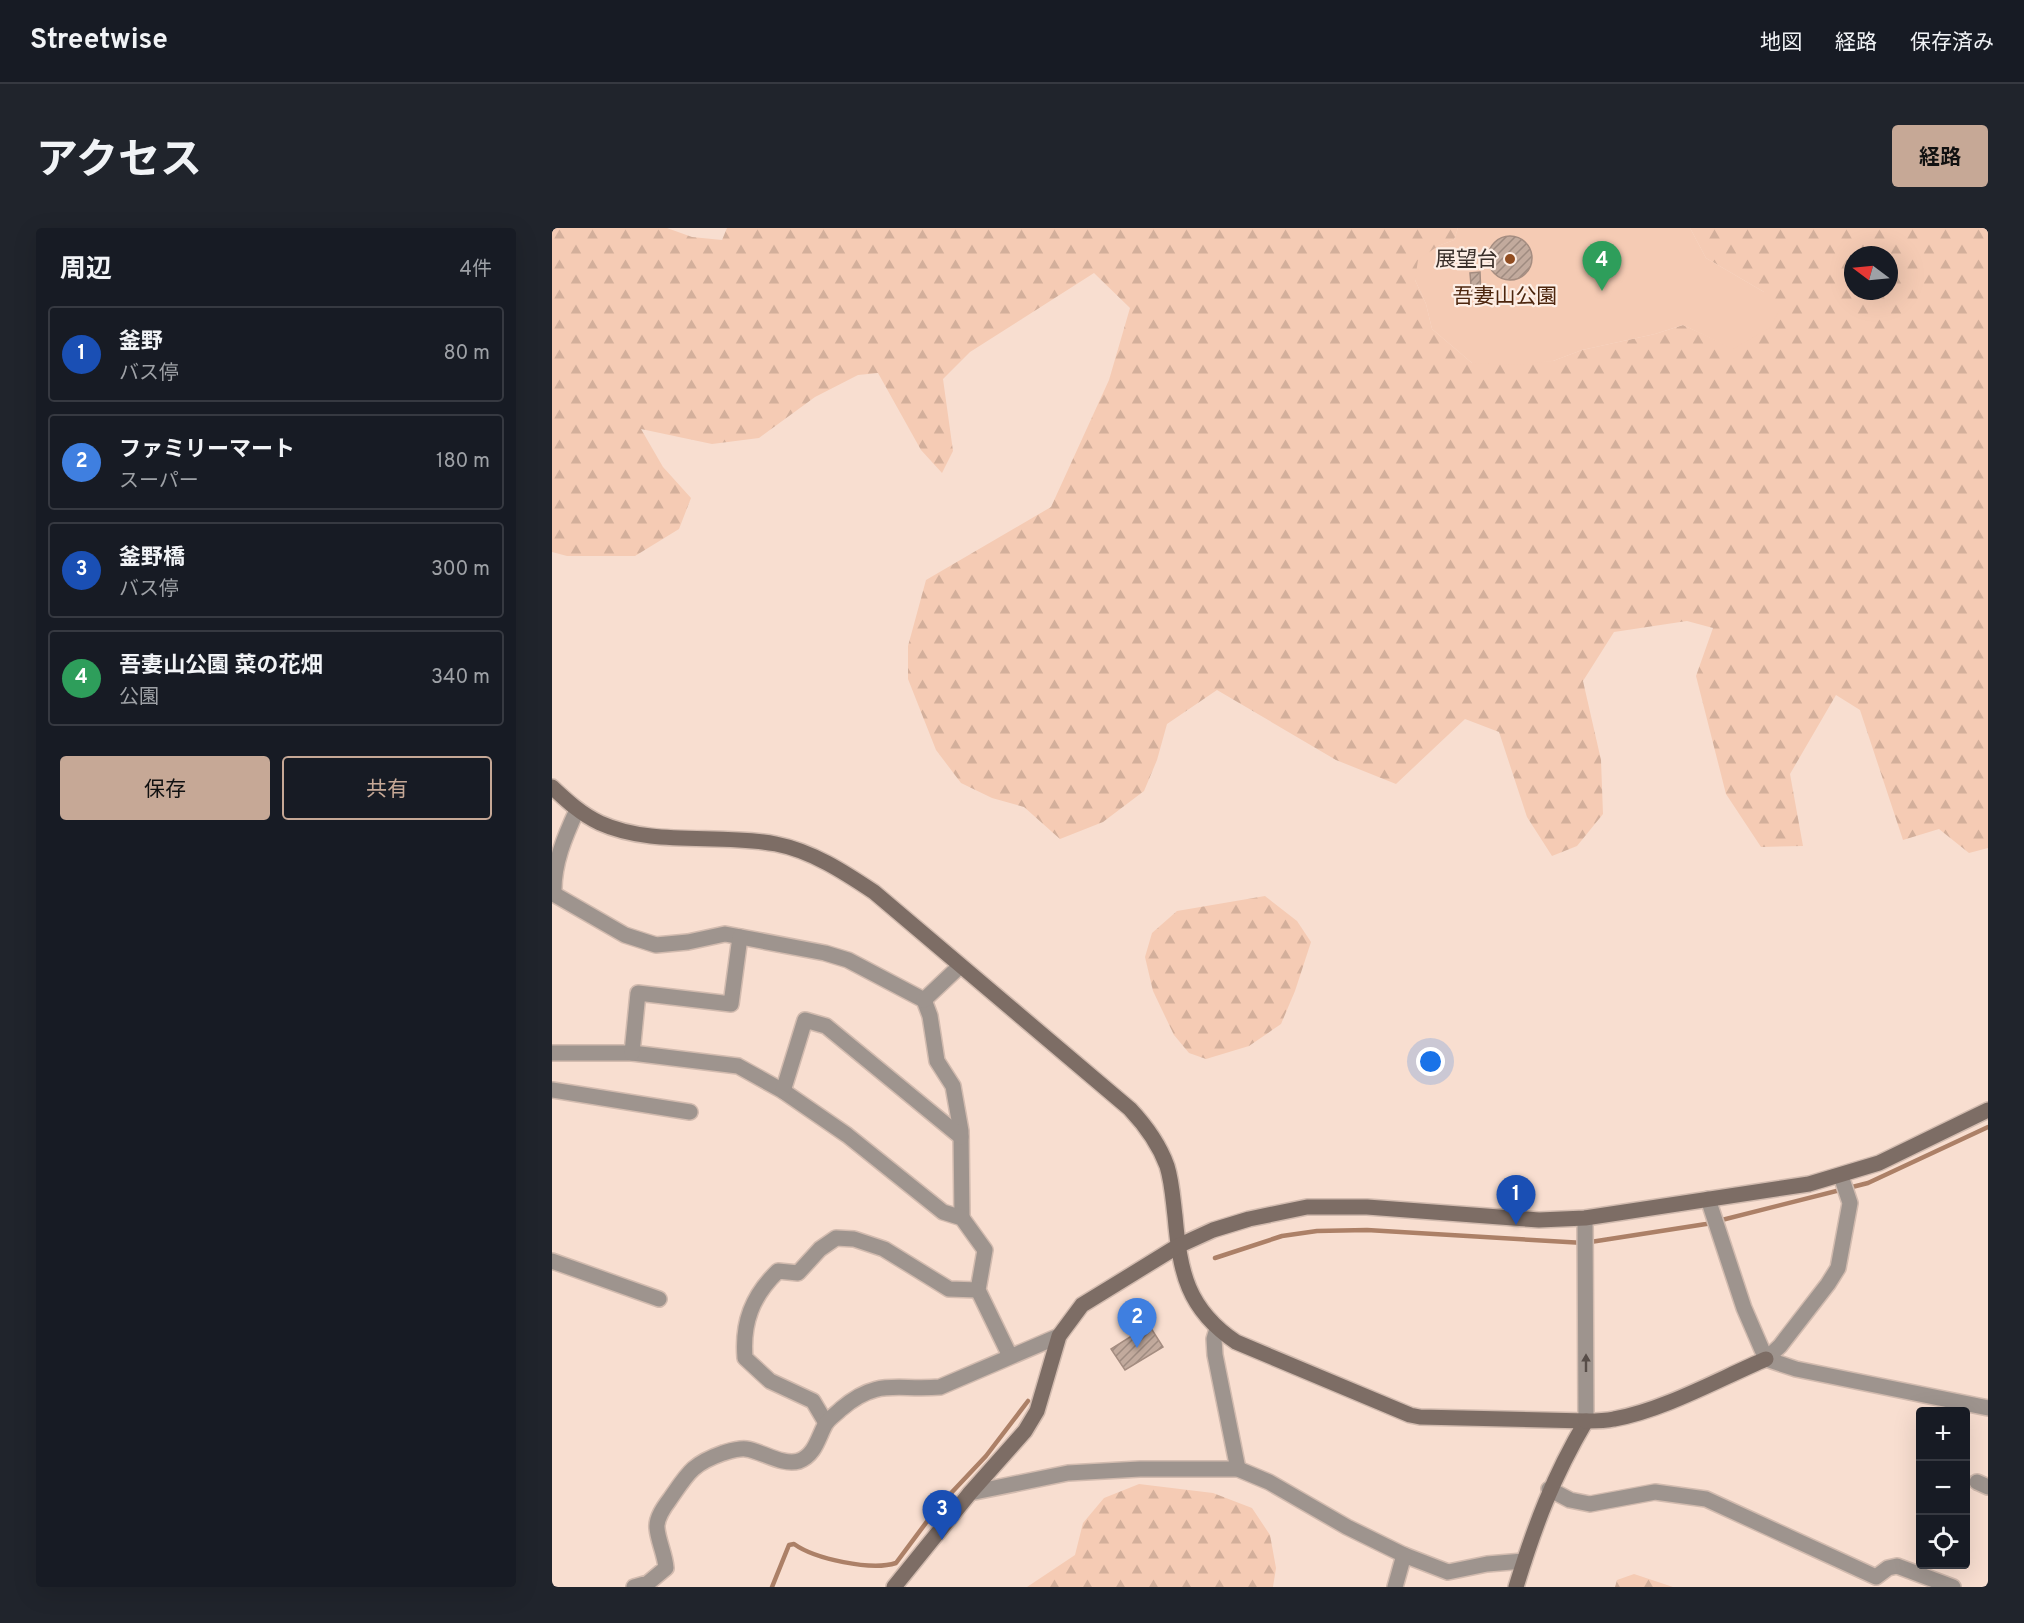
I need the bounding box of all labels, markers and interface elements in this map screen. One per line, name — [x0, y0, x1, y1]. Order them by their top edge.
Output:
text: Streetwise — [30, 23, 168, 59]
text: 地図 — [1760, 30, 1802, 57]
text: 経路 — [1835, 30, 1877, 57]
text: 保存済み — [1910, 30, 1994, 57]
button: 経路 — [1892, 125, 1988, 187]
text: アクセス — [36, 136, 202, 189]
pin: 4 — [1582, 242, 1622, 291]
north arrow — [1844, 246, 1898, 300]
place label: 展望台 — [1435, 247, 1498, 274]
marker: 展望台 — [1503, 252, 1517, 266]
text: 周辺 — [60, 254, 112, 287]
text: 4件 — [460, 257, 492, 283]
park label: 吾妻山公園 — [1453, 284, 1558, 311]
text: 釜野 — [119, 329, 163, 356]
text: 1 — [78, 341, 86, 367]
text: 80 m — [444, 341, 490, 367]
text: バス停 — [119, 361, 179, 387]
text: ファミリーマート — [119, 437, 295, 464]
text: 2 — [75, 449, 88, 475]
text: 180 m — [436, 449, 490, 475]
text: スーパー — [119, 469, 199, 495]
text: 釜野橋 — [119, 545, 185, 572]
text: 3 — [76, 557, 88, 583]
text: 300 m — [431, 557, 490, 583]
text: バス停 — [119, 577, 179, 603]
text: 吾妻山公園 菜の花畑 — [119, 653, 323, 680]
text: 4 — [75, 665, 88, 691]
text: 340 m — [431, 665, 490, 691]
text: 公園 — [119, 685, 159, 711]
button: 保存 — [60, 756, 270, 820]
button: 共有 — [282, 756, 492, 820]
your location — [1416, 1047, 1445, 1076]
pin: 1 — [1496, 1176, 1536, 1225]
pin: 2 — [1118, 1298, 1156, 1348]
one-way arrow — [1581, 1353, 1591, 1372]
map controls — [1916, 1407, 1970, 1569]
button: + — [1916, 1407, 1970, 1461]
button: − — [1916, 1461, 1970, 1515]
pin: 3 — [922, 1490, 962, 1540]
button: locate — [1916, 1515, 1970, 1569]

